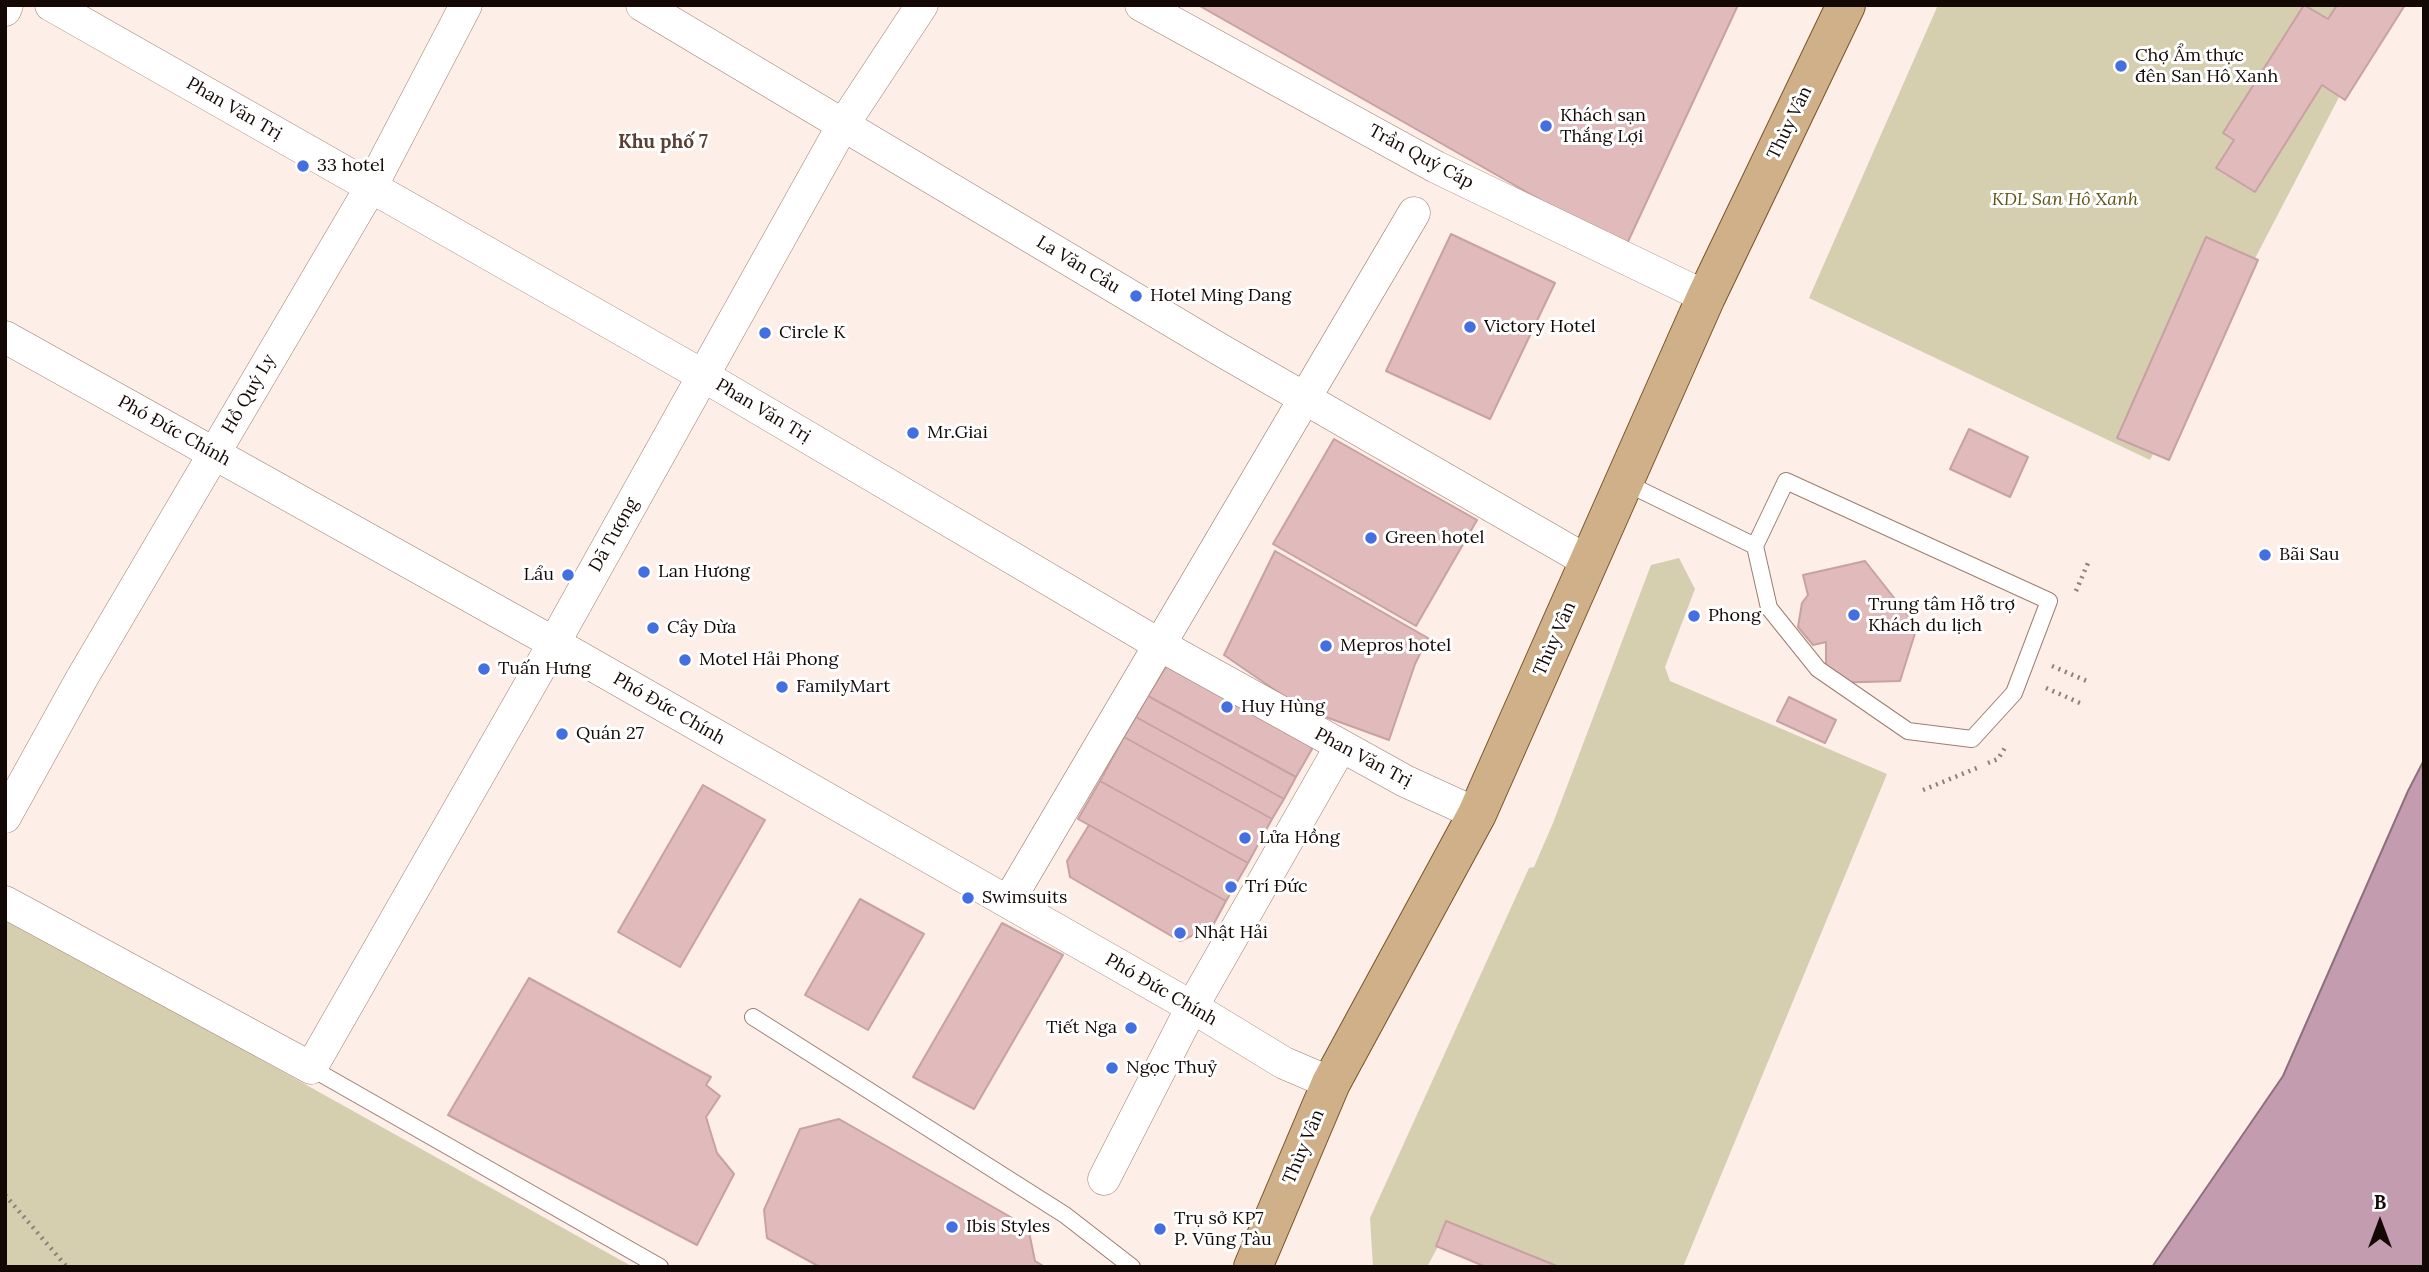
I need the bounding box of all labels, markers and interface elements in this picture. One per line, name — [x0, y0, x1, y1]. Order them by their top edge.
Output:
place label: Chợ Ẩm thực đên San Hô Xanh — [2135, 45, 2278, 88]
marker: Chợ Ẩm thực đên San Hô Xanh — [2113, 58, 2129, 74]
street label: Phan Văn Trị — [182, 73, 286, 145]
street label: Thùy Vân — [1763, 83, 1817, 163]
place label: Khách sạn Thắng Lợi — [1560, 105, 1646, 148]
marker: Khách sạn Thắng Lợi — [1538, 118, 1554, 134]
street label: Trần Quý Cáp — [1365, 120, 1477, 194]
district label: Khu phố 7 — [618, 132, 708, 154]
place label: 33 hotel — [317, 155, 385, 177]
marker: 33 hotel — [295, 158, 311, 174]
park label: KDL San Hô Xanh — [1992, 189, 2138, 211]
street label: La Văn Cầu — [1032, 232, 1124, 298]
place label: Hotel Ming Dang — [1150, 285, 1291, 307]
marker: Hotel Ming Dang — [1128, 288, 1144, 304]
place label: Victory Hotel — [1484, 316, 1596, 338]
marker: Victory Hotel — [1462, 319, 1478, 335]
place label: Circle K — [779, 322, 846, 344]
marker: Circle K — [757, 325, 773, 341]
street label: Hồ Quý Ly — [218, 351, 280, 437]
street label: Phan Văn Trị — [712, 374, 814, 448]
street label: Phó Đức Chính — [114, 391, 234, 471]
place label: Mr.Giai — [927, 422, 988, 444]
marker: Mr.Giai — [905, 425, 921, 441]
street label: Dã Tượng — [585, 494, 643, 576]
place label: Green hotel — [1385, 527, 1484, 549]
marker: Green hotel — [1363, 530, 1379, 546]
place label: Bãi Sau — [2279, 544, 2339, 566]
marker: Bãi Sau — [2257, 547, 2273, 563]
place label: Lan Hương — [658, 561, 750, 583]
place label: Lẩu — [524, 564, 554, 586]
marker: Lan Hương — [636, 564, 652, 580]
marker: Lẩu — [560, 567, 576, 583]
place label: Trung tâm Hỗ trợ Khách du lịch — [1868, 594, 2015, 636]
street label: Thùy Vân — [1529, 599, 1581, 679]
place label: Phong — [1708, 605, 1761, 627]
marker: Trung tâm Hỗ trợ Khách du lịch — [1846, 607, 1862, 623]
marker: Phong — [1686, 608, 1702, 624]
place label: Cây Dừa — [667, 617, 736, 639]
marker: Cây Dừa — [645, 620, 661, 636]
place label: Mepros hotel — [1340, 635, 1451, 657]
marker: Mepros hotel — [1318, 638, 1334, 654]
place label: Motel Hải Phong — [699, 649, 838, 671]
marker: Motel Hải Phong — [677, 652, 693, 668]
place label: Tuấn Hưng — [498, 658, 591, 680]
marker: Tuấn Hưng — [476, 661, 492, 677]
street label: Phó Đức Chính — [609, 668, 729, 750]
place label: FamilyMart — [796, 676, 890, 698]
marker: FamilyMart — [774, 679, 790, 695]
place label: Huy Hùng — [1241, 696, 1325, 718]
marker: Huy Hùng — [1219, 699, 1235, 715]
place label: Quán 27 — [576, 723, 644, 745]
street label: Phan Văn Trị — [1311, 723, 1415, 793]
marker: Quán 27 — [554, 726, 570, 742]
place label: Lửa Hồng — [1259, 827, 1340, 849]
marker: Lửa Hồng — [1237, 830, 1253, 846]
place label: Trí Đức — [1245, 876, 1308, 898]
marker: Trí Đức — [1223, 879, 1239, 895]
place label: Swimsuits — [982, 887, 1067, 909]
marker: Swimsuits — [960, 890, 976, 906]
place label: Nhật Hải — [1194, 922, 1268, 944]
marker: Nhật Hải — [1172, 925, 1188, 941]
street label: Phó Đức Chính — [1101, 949, 1221, 1031]
place label: Tiết Nga — [1046, 1017, 1117, 1039]
marker: Tiết Nga — [1123, 1020, 1139, 1036]
place label: Ngọc Thuỷ — [1126, 1057, 1217, 1079]
marker: Ngọc Thuỷ — [1104, 1060, 1120, 1076]
street label: Thùy Vân — [1279, 1107, 1329, 1187]
north arrow — [2345, 1188, 2415, 1258]
text: B — [2374, 1190, 2386, 1214]
place label: Trụ sở KP7 P. Vũng Tàu — [1174, 1208, 1272, 1250]
place label: Ibis Styles — [966, 1216, 1050, 1238]
marker: Ibis Styles — [944, 1219, 960, 1235]
marker: Trụ sở KP7 P. Vũng Tàu — [1152, 1221, 1168, 1237]

